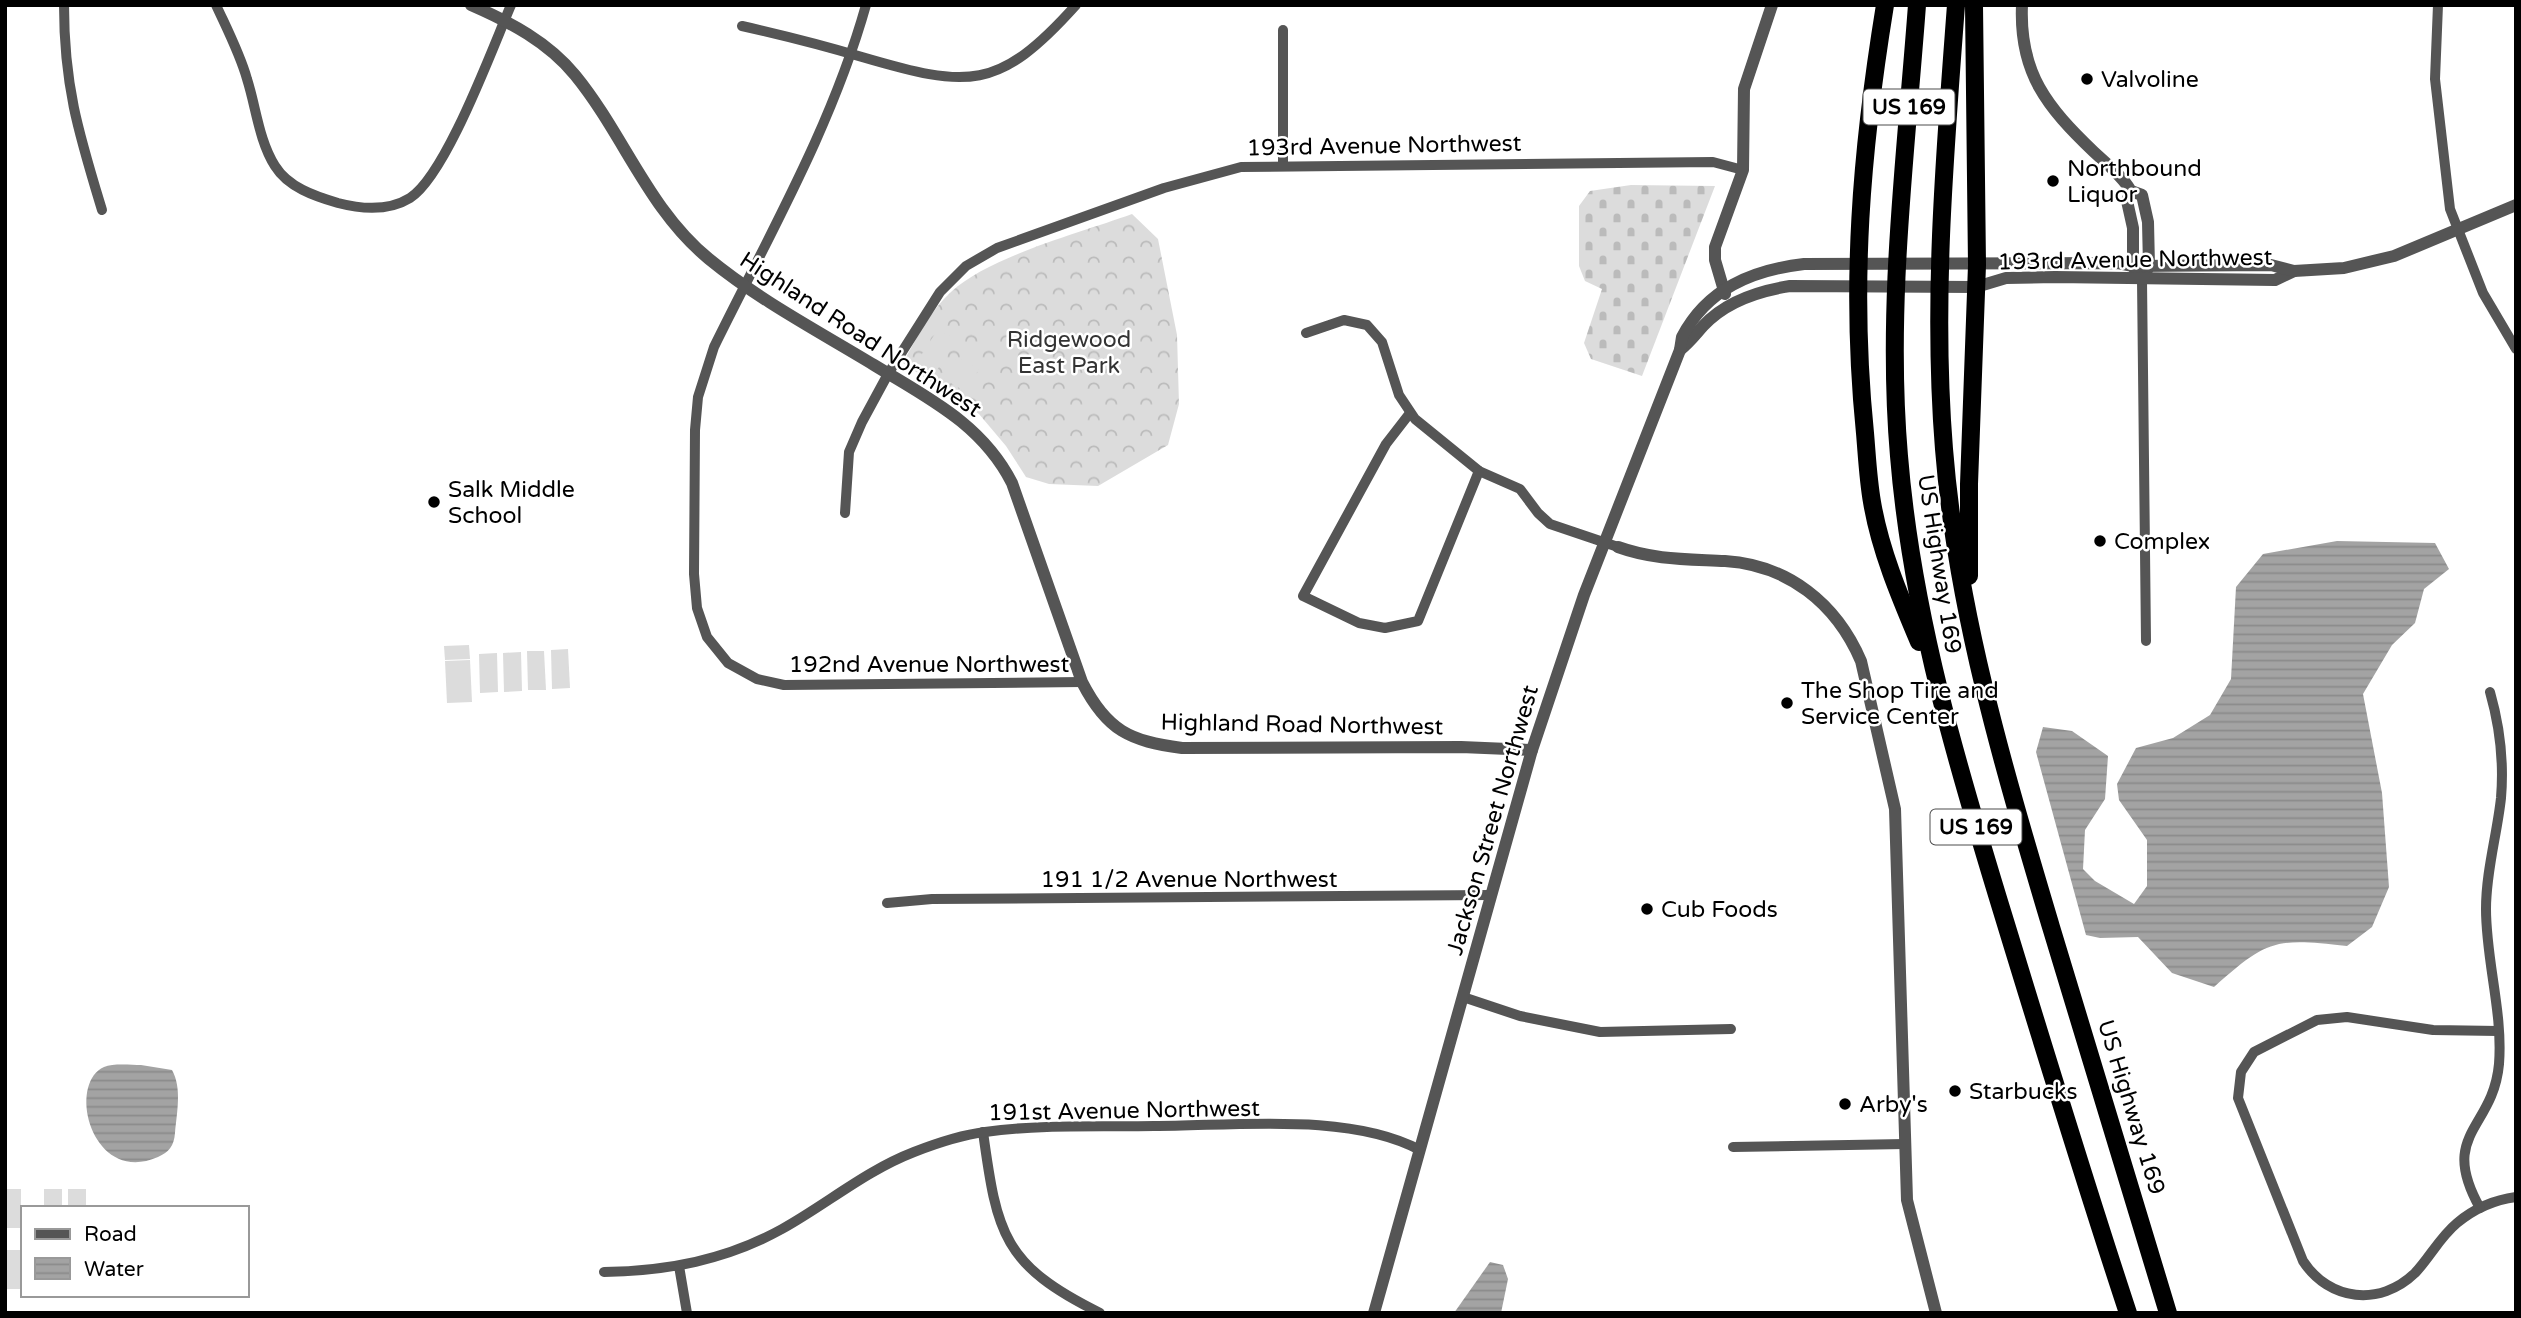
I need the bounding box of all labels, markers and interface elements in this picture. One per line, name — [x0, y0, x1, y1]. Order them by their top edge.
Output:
place label: Valvoline — [2101, 66, 2199, 94]
marker: Valvoline — [2079, 71, 2095, 87]
road number: US 169 — [1864, 90, 1954, 124]
street label: 193rd Avenue Northwest — [1246, 130, 1522, 162]
place label: Northbound Liquor — [2067, 155, 2202, 209]
marker: Northbound Liquor — [2045, 173, 2061, 189]
street label: 193rd Avenue Northwest — [1997, 244, 2273, 276]
street label: Highland Road Northwest — [734, 246, 987, 424]
park label: Ridgewood East Park — [1007, 326, 1131, 380]
street label: US Highway 169 — [1911, 472, 1967, 656]
place label: Salk Middle School — [448, 476, 575, 530]
marker: Salk Middle School — [426, 494, 442, 510]
place label: Complex — [2114, 528, 2210, 556]
marker: Complex — [2092, 533, 2108, 549]
street label: 192nd Avenue Northwest — [789, 651, 1069, 679]
place label: The Shop Tire and Service Center — [1801, 677, 1999, 731]
street label: Jackson Street Northwest — [1441, 682, 1545, 958]
marker: The Shop Tire and Service Center — [1779, 695, 1795, 711]
street label: Highland Road Northwest — [1160, 709, 1444, 741]
road number: US 169 — [1930, 810, 2022, 844]
street label: 191 1/2 Avenue Northwest — [1041, 866, 1338, 894]
place label: Cub Foods — [1661, 896, 1778, 924]
marker: Cub Foods — [1639, 901, 1655, 917]
street label: US Highway 169 — [2091, 1017, 2171, 1198]
place label: Starbucks — [1969, 1078, 2077, 1106]
marker: Starbucks — [1947, 1083, 1963, 1099]
place label: Arby's — [1859, 1091, 1928, 1119]
street label: 191st Avenue Northwest — [988, 1095, 1260, 1127]
marker: Arby's — [1837, 1096, 1853, 1112]
legend — [21, 1206, 248, 1297]
text: Road — [84, 1222, 137, 1247]
text: Water — [84, 1257, 144, 1282]

